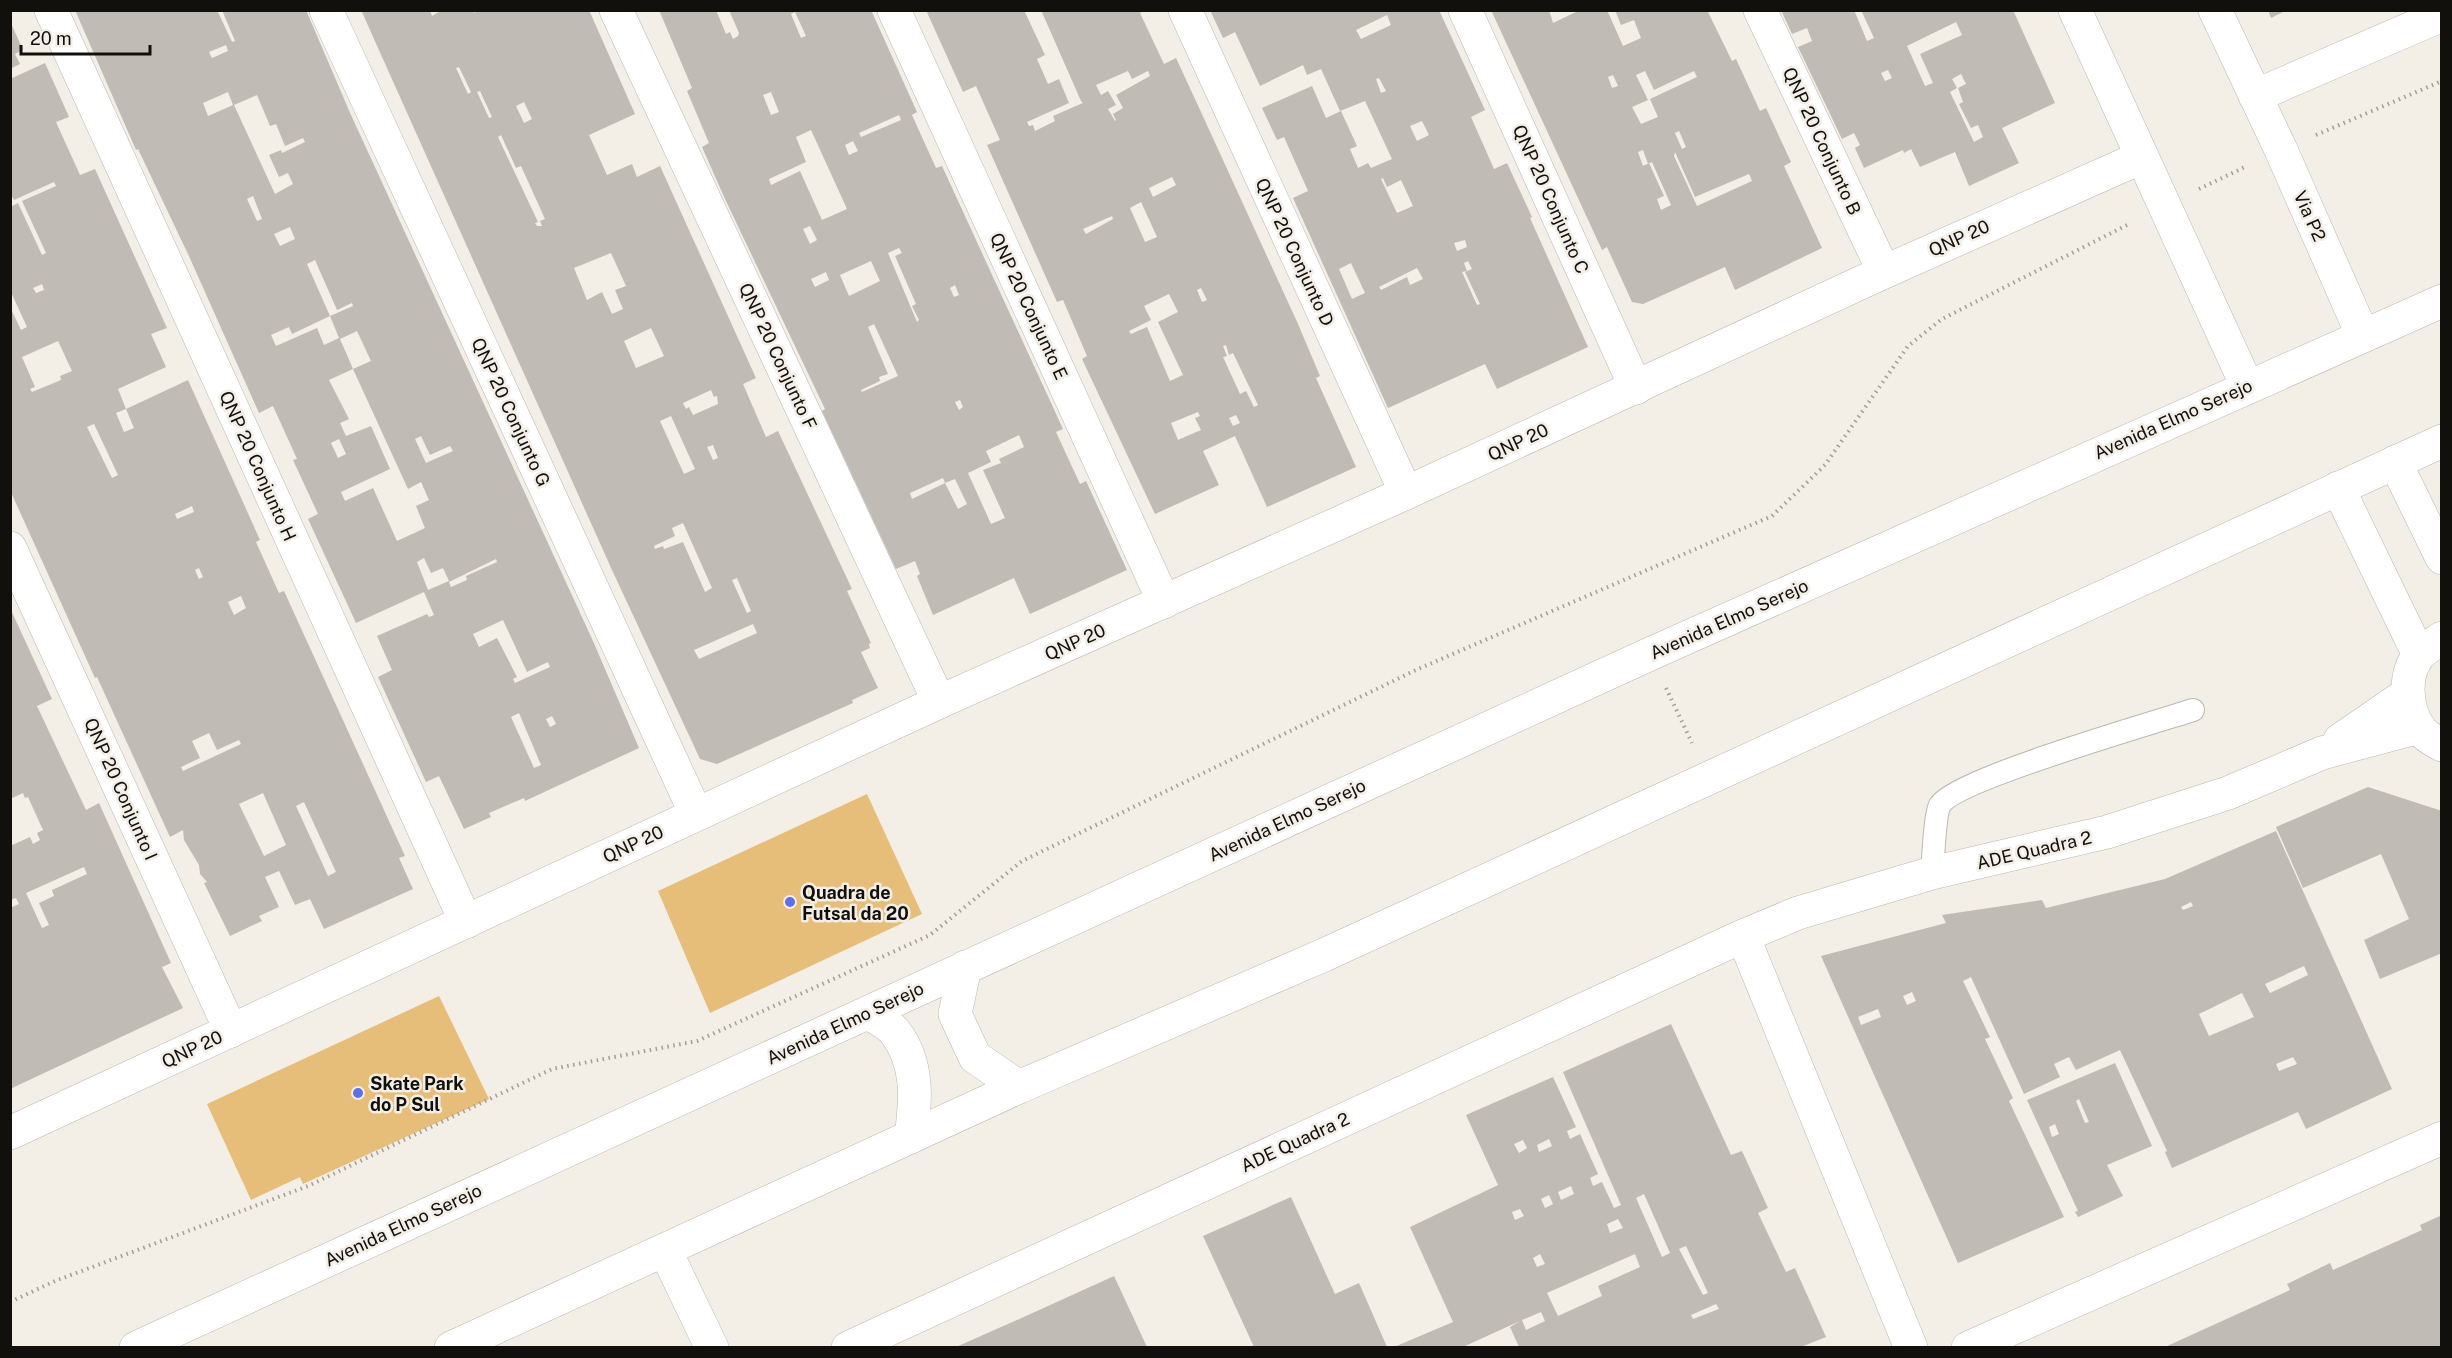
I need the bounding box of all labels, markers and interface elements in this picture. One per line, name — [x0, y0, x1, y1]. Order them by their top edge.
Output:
scale bar — [21, 18, 150, 56]
text: 20 m — [30, 28, 72, 49]
street label: QNP 20 Conjunto B — [1779, 64, 1865, 218]
street label: QNP 20 Conjunto C — [1509, 121, 1593, 277]
street label: QNP 20 Conjunto D — [1251, 175, 1339, 329]
street label: Via P2 — [2290, 187, 2330, 245]
street label: QNP 20 — [1925, 215, 1993, 261]
street label: QNP 20 Conjunto E — [986, 229, 1072, 383]
street label: QNP 20 Conjunto F — [735, 279, 821, 433]
street label: QNP 20 Conjunto G — [467, 334, 555, 490]
street label: Avenida Elmo Serejo — [2091, 375, 2255, 463]
street label: QNP 20 Conjunto H — [215, 388, 301, 544]
street label: QNP 20 — [1484, 419, 1552, 465]
street label: Avenida Elmo Serejo — [1647, 575, 1811, 663]
street label: QNP 20 — [1041, 619, 1109, 665]
street label: QNP 20 Conjunto I — [80, 715, 162, 863]
street label: Avenida Elmo Serejo — [1205, 774, 1369, 866]
street label: QNP 20 — [599, 821, 667, 867]
street label: ADE Quadra 2 — [1974, 827, 2094, 873]
place label: Quadra de Futsal da 20 — [802, 882, 909, 924]
marker: Quadra de Futsal da 20 — [783, 895, 797, 909]
street label: Avenida Elmo Serejo — [763, 977, 927, 1069]
street label: QNP 20 — [158, 1026, 226, 1072]
place label: Skate Park do P Sul — [370, 1073, 464, 1115]
marker: Skate Park do P Sul — [351, 1086, 365, 1100]
street label: ADE Quadra 2 — [1237, 1108, 1353, 1176]
street label: Avenida Elmo Serejo — [321, 1179, 485, 1271]

